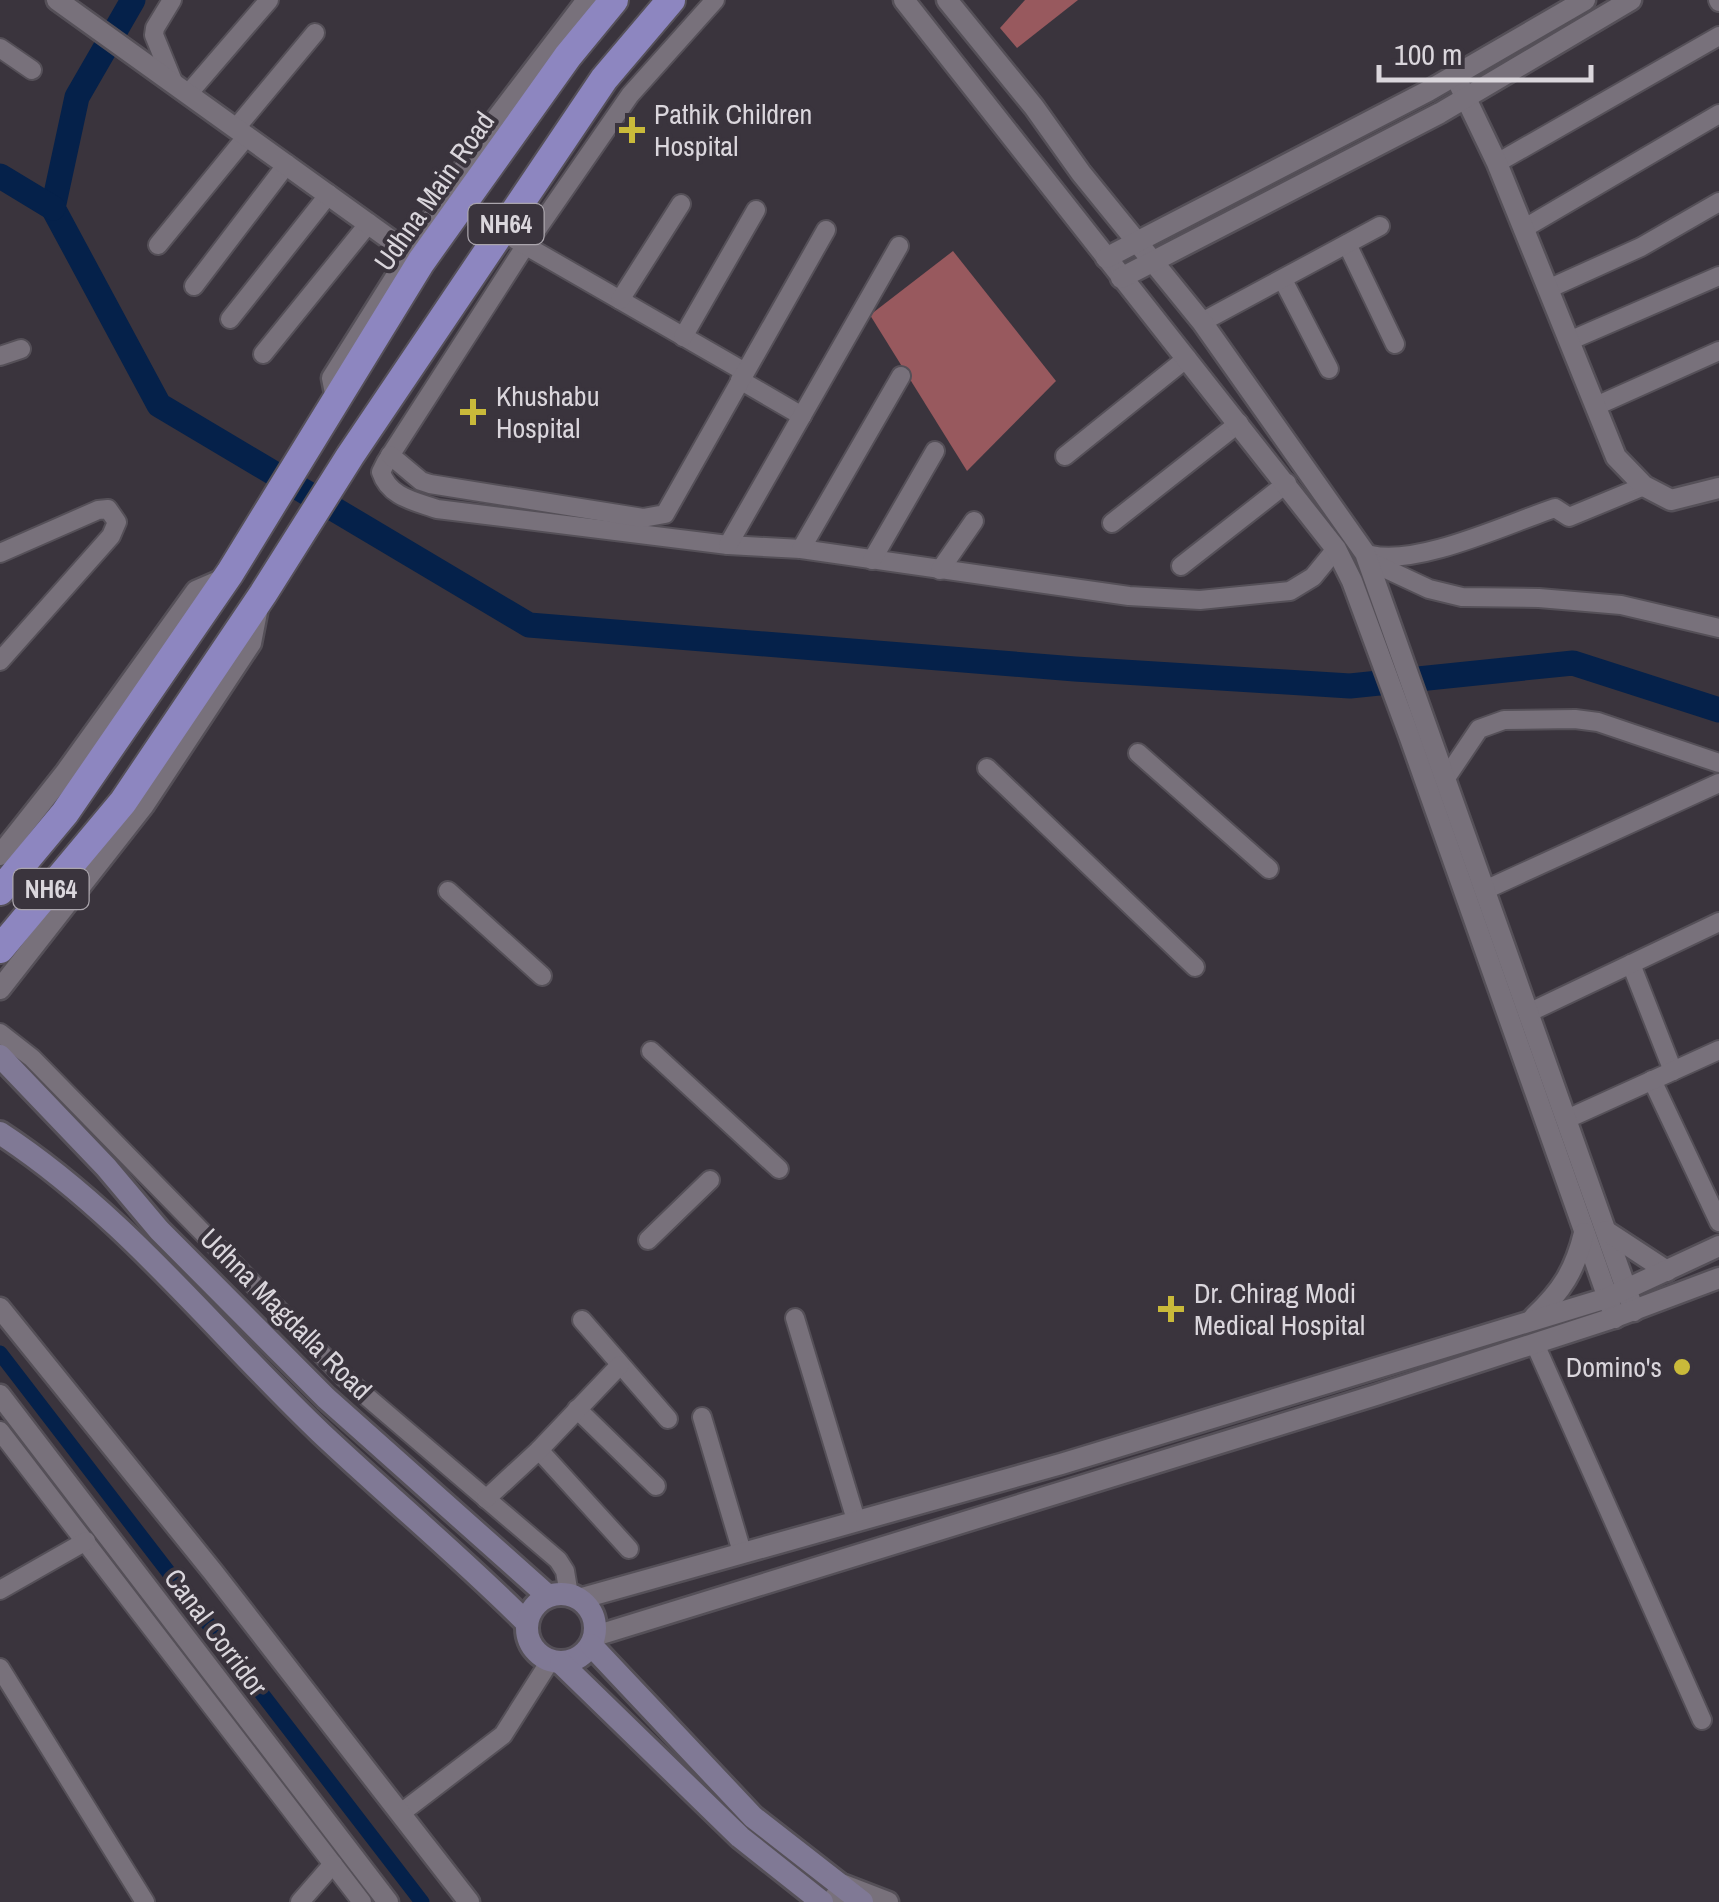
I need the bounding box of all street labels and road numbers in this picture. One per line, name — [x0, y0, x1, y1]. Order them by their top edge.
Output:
street label: Udhna Main Road — [365, 104, 503, 278]
road number: NH64 — [468, 204, 544, 244]
road number: NH64 — [13, 869, 88, 909]
street label: Udhna Magdalla Road — [192, 1220, 380, 1408]
street label: Canal Corridor — [156, 1560, 277, 1704]

